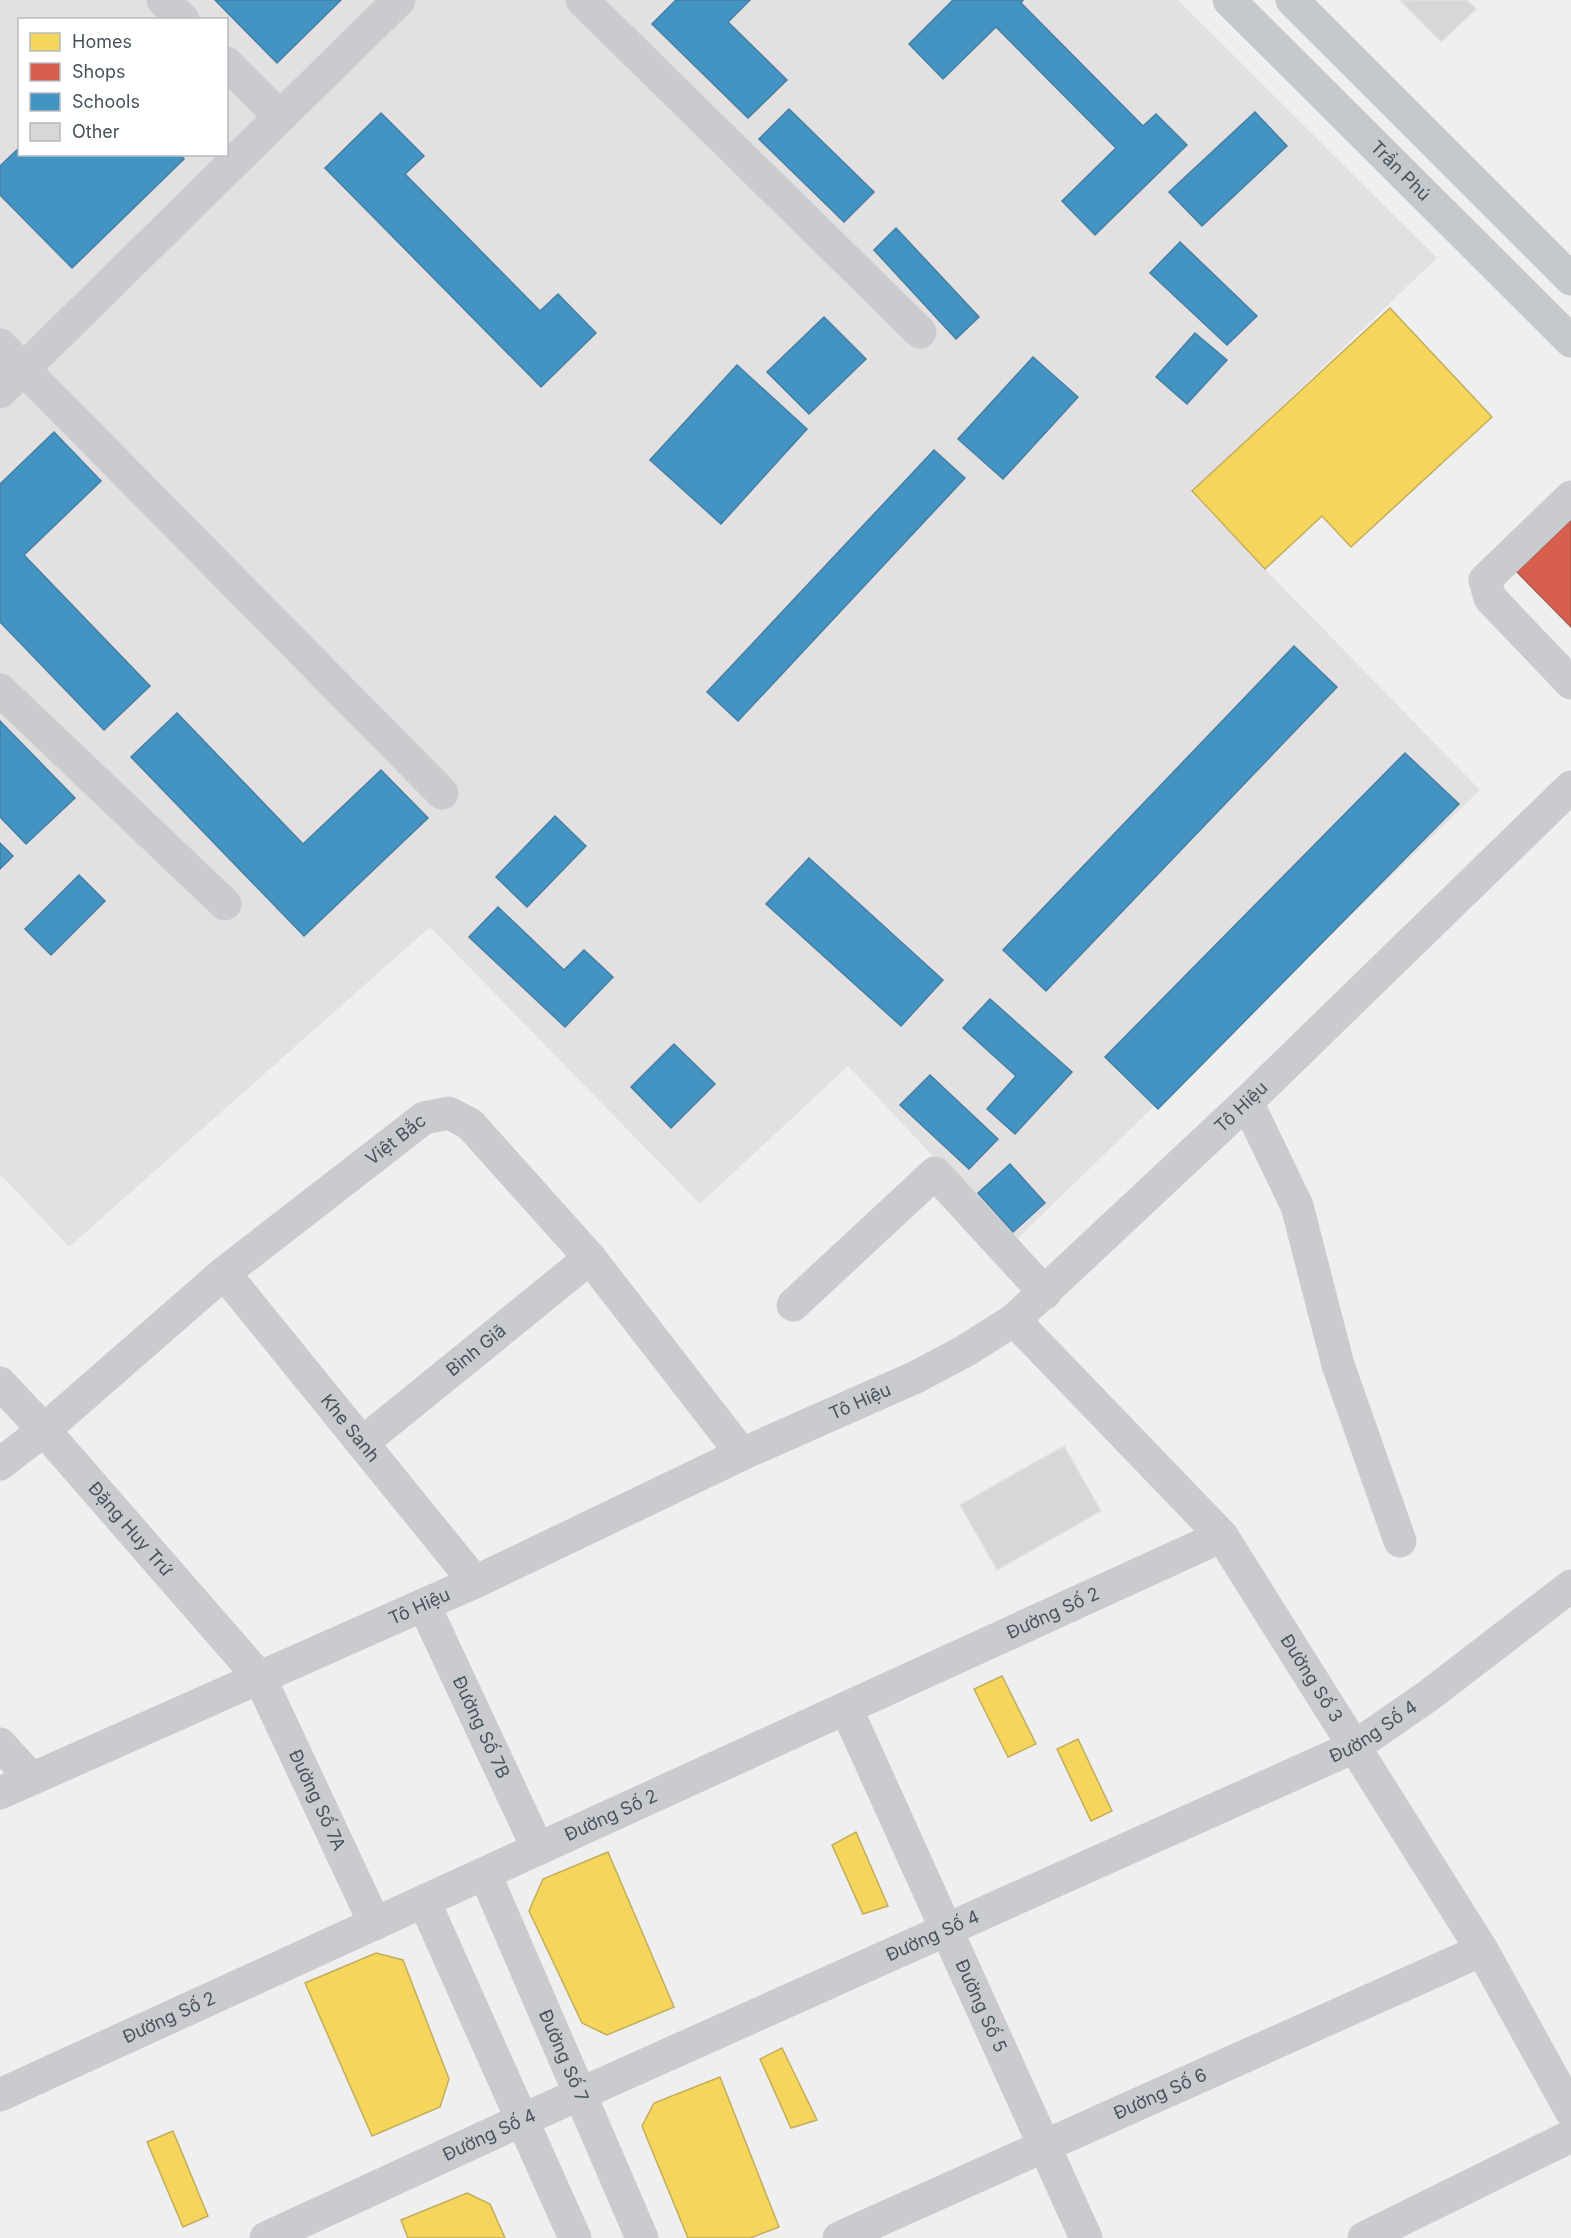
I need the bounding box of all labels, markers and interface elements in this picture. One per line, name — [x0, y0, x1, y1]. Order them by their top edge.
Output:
legend — [18, 18, 228, 156]
text: Homes — [72, 31, 132, 52]
text: Shops — [72, 61, 126, 82]
text: Schools — [72, 91, 140, 112]
text: Other — [72, 121, 120, 142]
street label: Trần Phú — [1366, 136, 1435, 205]
street label: Tô Hiệu — [1210, 1077, 1272, 1137]
street label: Việt Bắc — [361, 1109, 430, 1169]
street label: Bình Giã — [442, 1320, 510, 1380]
street label: Tô Hiệu — [826, 1379, 894, 1424]
street label: Khe Sanh — [317, 1390, 384, 1466]
street label: Đặng Huy Trứ — [84, 1478, 177, 1580]
street label: Tô Hiệu — [385, 1583, 453, 1629]
street label: Đường Số 2 — [1003, 1583, 1102, 1643]
street label: Đường Số 3 — [1276, 1630, 1347, 1726]
street label: Đường Số 7B — [449, 1673, 514, 1782]
street label: Đường Số 4 — [1326, 1696, 1421, 1767]
street label: Đường Số 7A — [285, 1746, 350, 1854]
street label: Đường Số 2 — [561, 1785, 660, 1845]
street label: Đường Số 4 — [883, 1905, 982, 1965]
street label: Đường Số 5 — [951, 1956, 1011, 2055]
street label: Đường Số 2 — [119, 1987, 219, 2047]
street label: Đường Số 7 — [535, 2006, 593, 2105]
street label: Đường Số 6 — [1110, 2064, 1210, 2124]
street label: Đường Số 4 — [439, 2104, 539, 2165]

